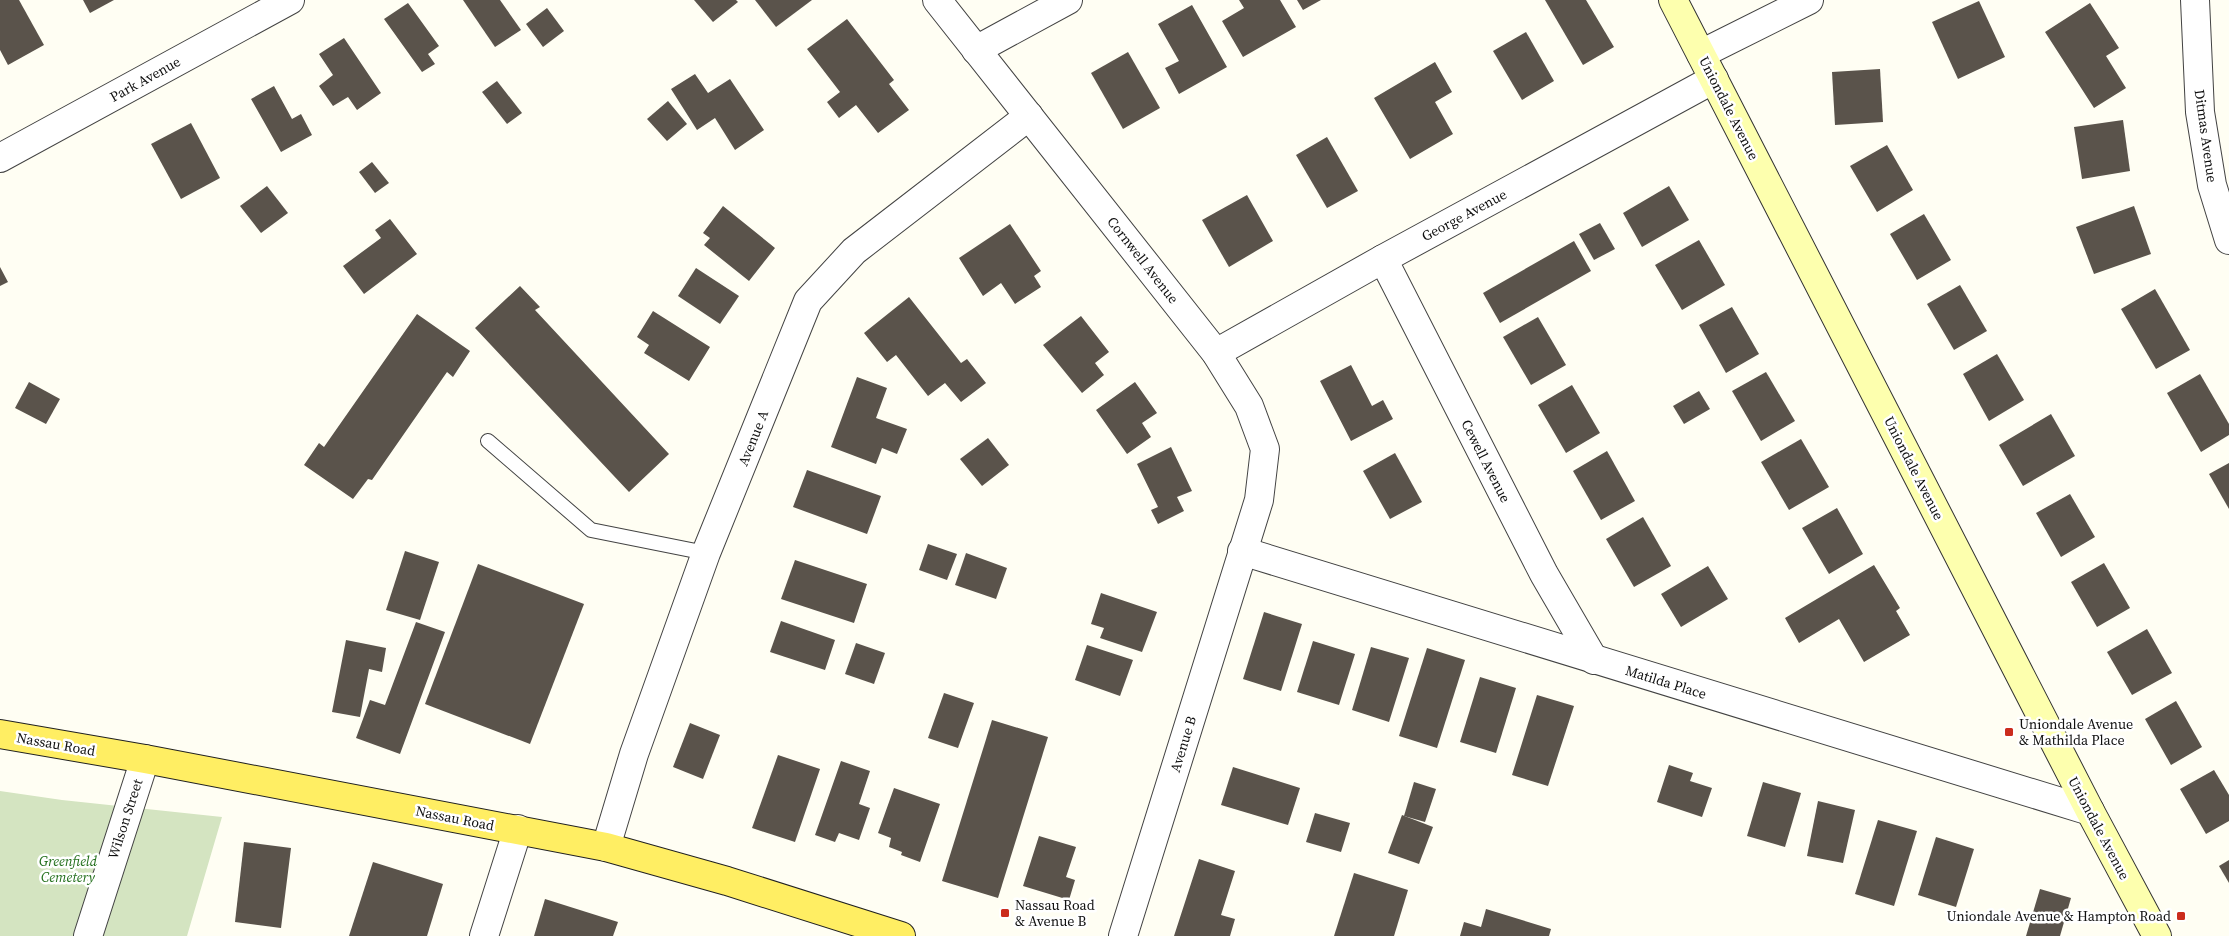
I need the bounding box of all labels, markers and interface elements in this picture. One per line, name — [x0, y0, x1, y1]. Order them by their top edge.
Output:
street label: Park Avenue — [106, 51, 184, 107]
street label: Uniondale Avenue — [1694, 53, 1764, 163]
street label: Ditmas Avenue — [2190, 88, 2222, 184]
street label: George Avenue — [1418, 184, 1510, 246]
street label: Cornwell Avenue — [1103, 212, 1183, 308]
street label: Avenue A — [733, 406, 773, 469]
street label: Uniondale Avenue — [1879, 413, 1949, 523]
street label: Cewell Avenue — [1456, 416, 1516, 506]
street label: Matilda Place — [1623, 660, 1709, 704]
street label: Avenue B — [1165, 713, 1201, 775]
place label: Uniondale Avenue & Mathilda Place — [2019, 714, 2133, 750]
marker: Uniondale Avenue & Mathilda Place — [2003, 726, 2015, 738]
street label: Nassau Road — [15, 727, 97, 761]
street label: Uniondale Avenue — [2063, 773, 2135, 883]
street label: Wilson Street — [103, 776, 148, 862]
street label: Nassau Road — [414, 801, 496, 835]
park label: Greenfield Cemetery — [39, 851, 98, 887]
place label: Nassau Road & Avenue B — [1015, 895, 1095, 931]
place label: Uniondale Avenue & Hampton Road — [1946, 906, 2171, 926]
marker: Nassau Road & Avenue B — [999, 907, 1011, 919]
marker: Uniondale Avenue & Hampton Road — [2175, 910, 2187, 922]

